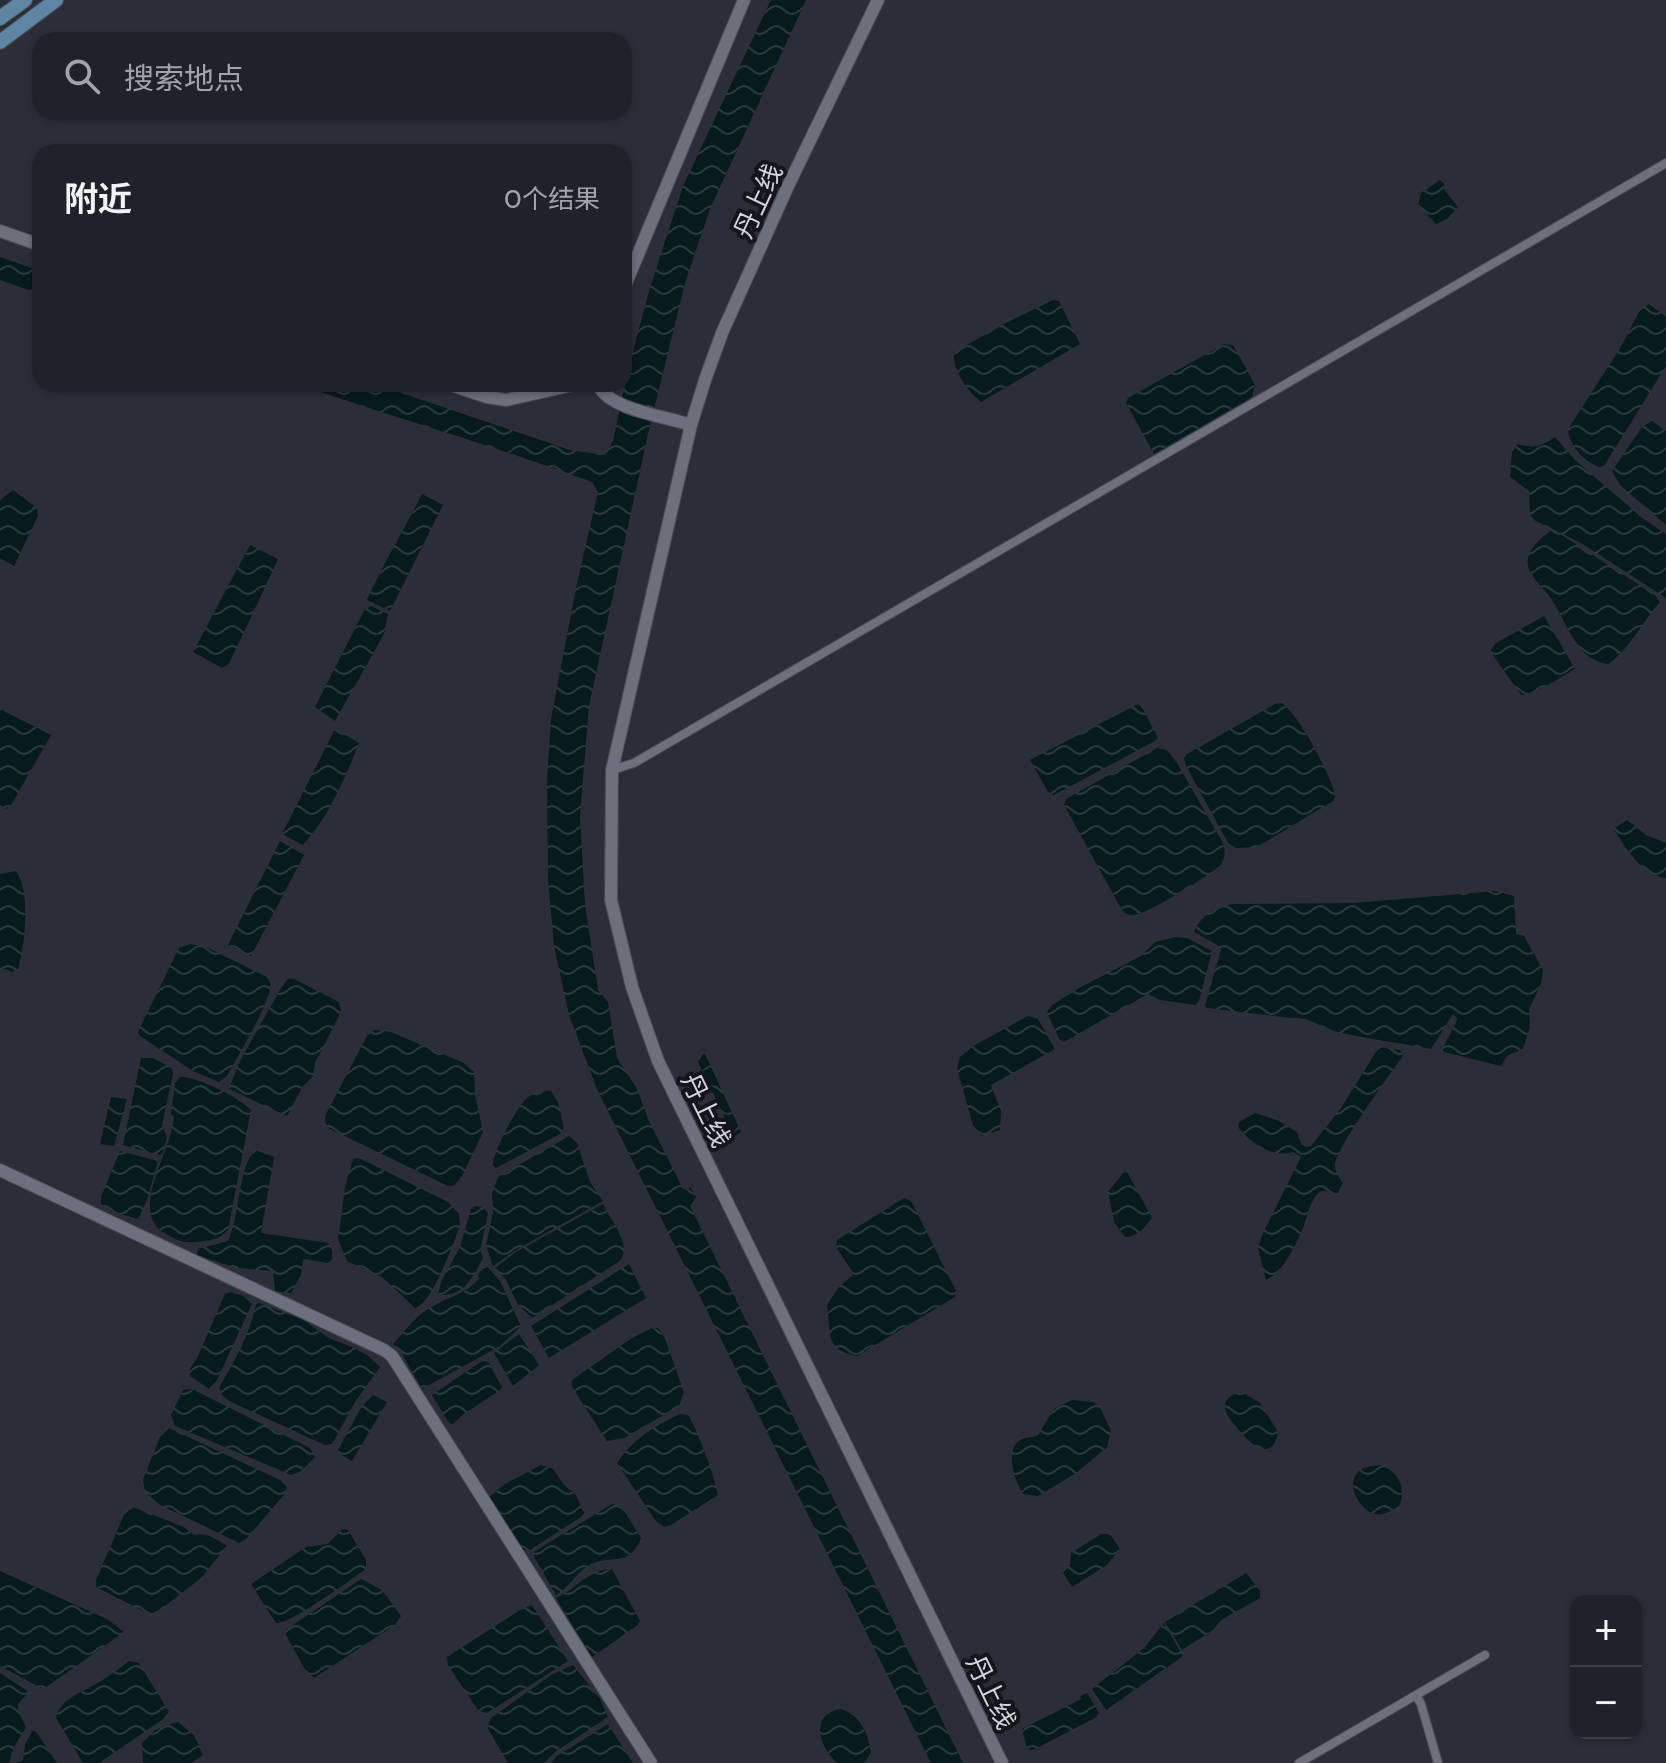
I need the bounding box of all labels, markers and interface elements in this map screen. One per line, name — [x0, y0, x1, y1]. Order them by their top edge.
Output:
search box — [32, 32, 632, 120]
icon: search — [60, 54, 104, 98]
text: 搜索地点 — [124, 60, 244, 97]
street label: 丹上线 — [727, 159, 789, 243]
text: 附近 — [64, 178, 132, 220]
text: 0个结果 — [504, 183, 600, 215]
street label: 丹上线 — [675, 1068, 737, 1152]
map controls — [1570, 1595, 1642, 1739]
button: + — [1570, 1595, 1642, 1667]
street label: 丹上线 — [960, 1650, 1022, 1734]
button: − — [1570, 1667, 1642, 1739]

